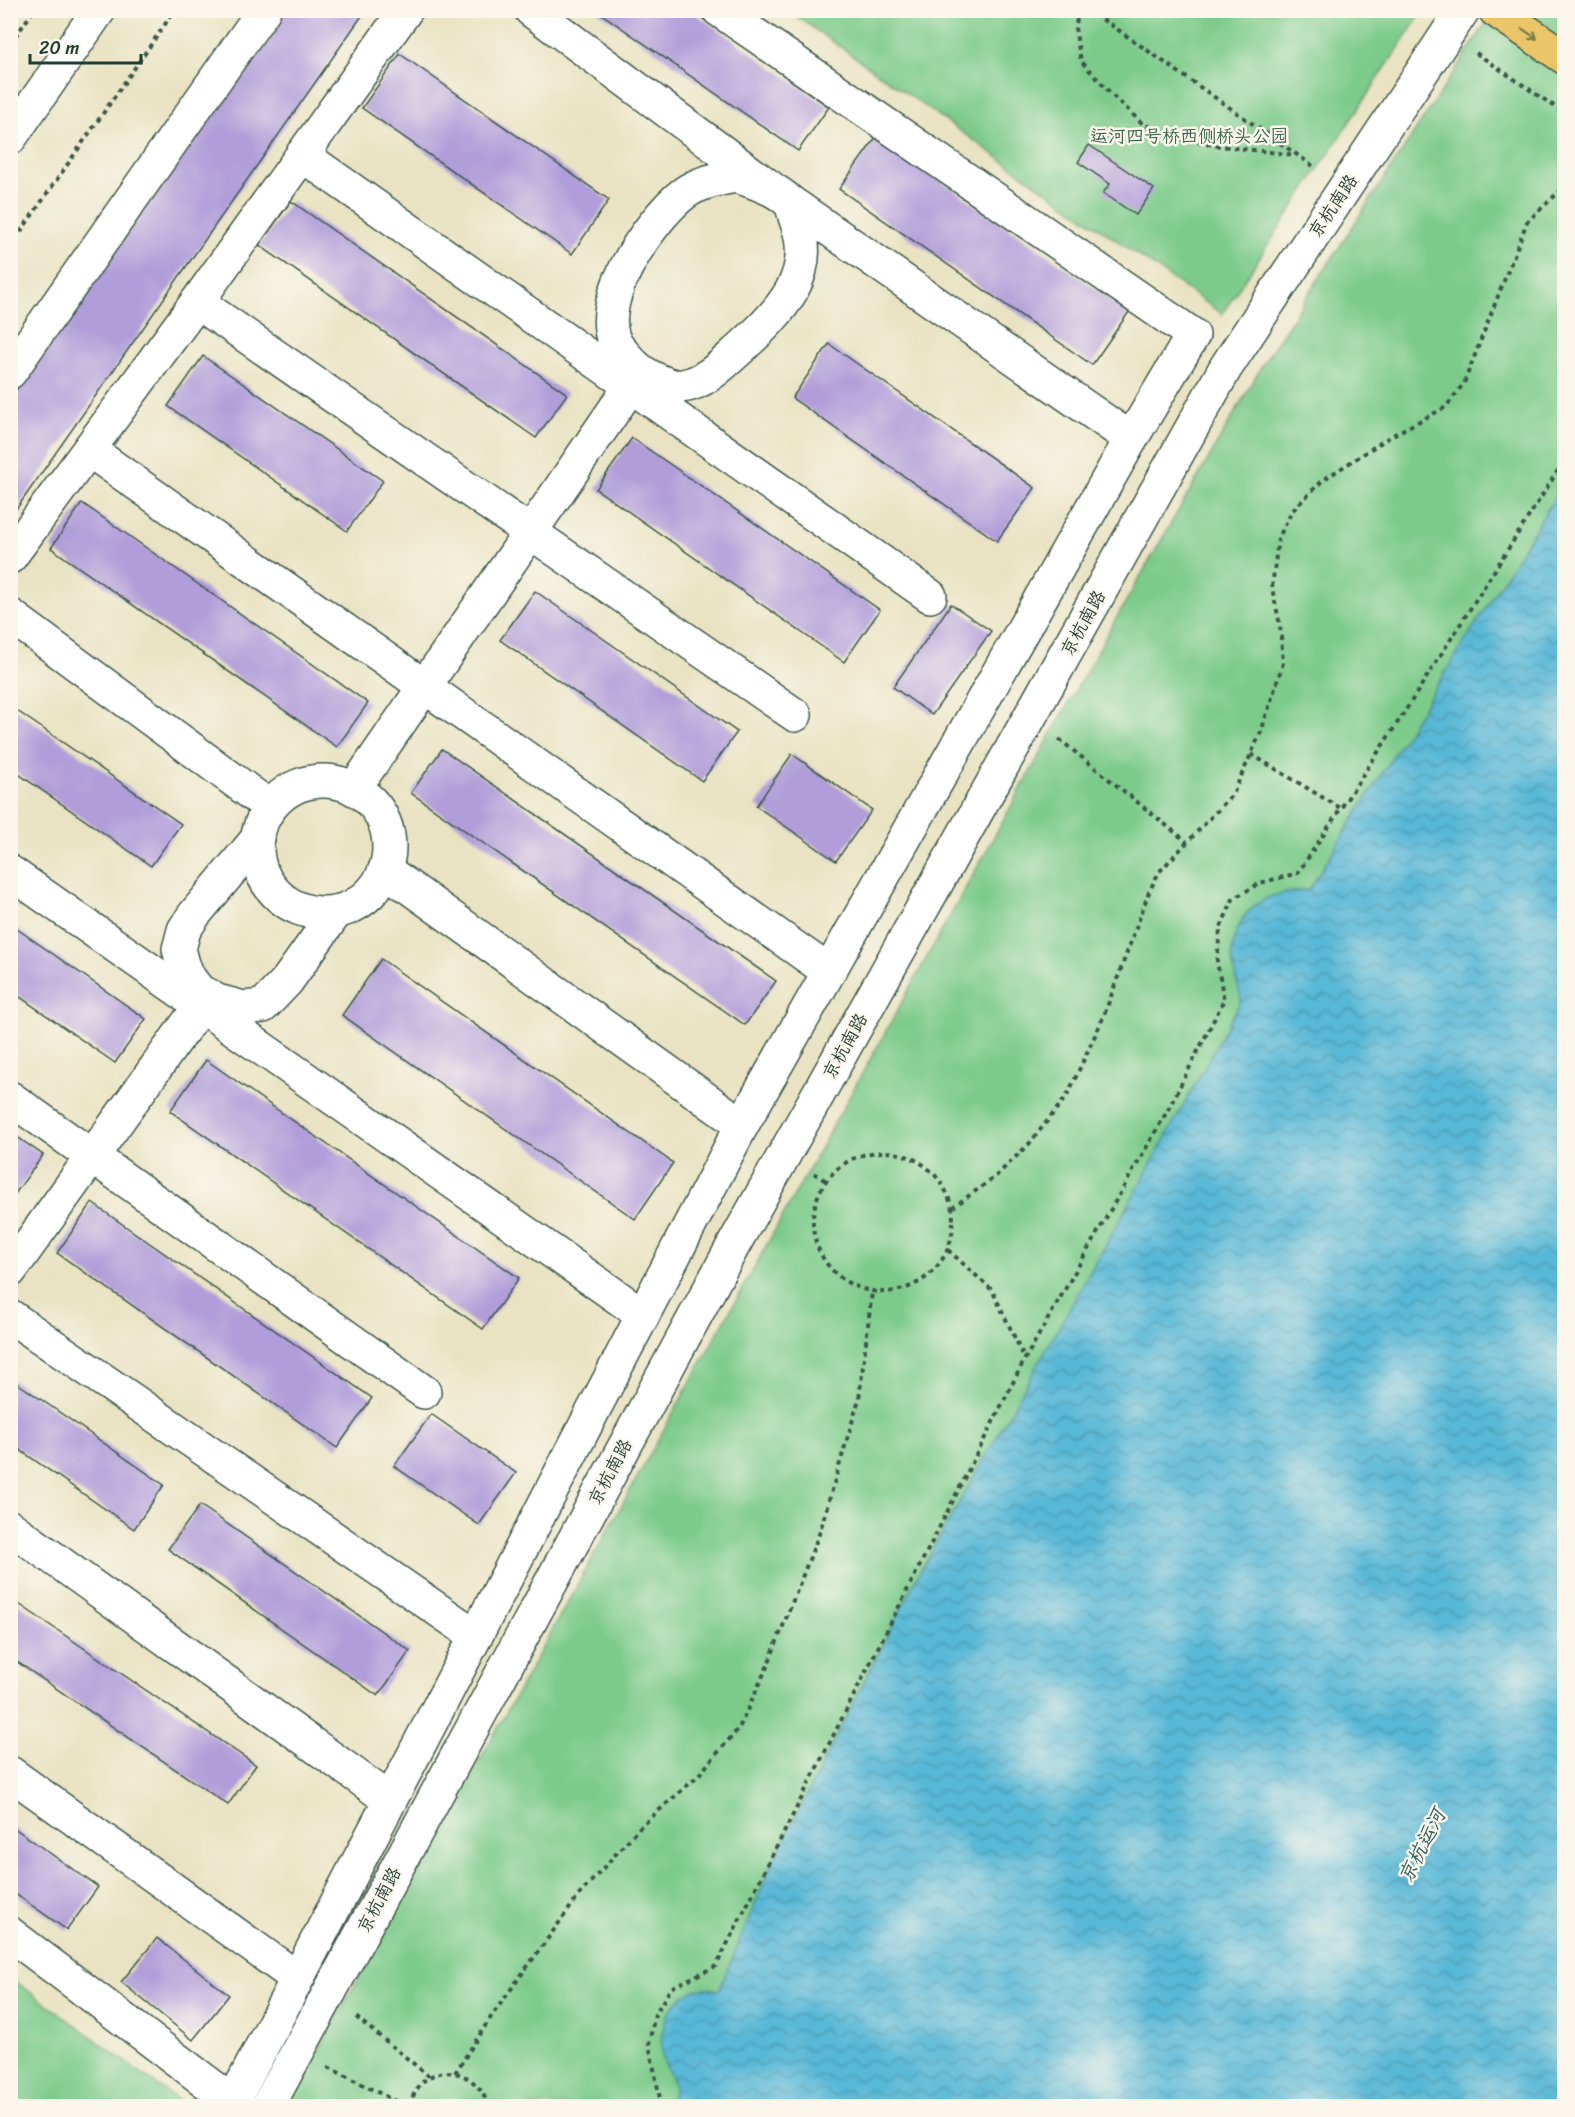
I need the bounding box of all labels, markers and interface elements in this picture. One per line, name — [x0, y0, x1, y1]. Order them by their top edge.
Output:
scale bar — [30, 27, 141, 65]
one-way arrow — [1521, 28, 1538, 40]
text: 20 m — [39, 32, 79, 64]
park label: 运河四号桥西侧桥头公园 — [1090, 120, 1288, 152]
street label: 京杭南路 — [1300, 167, 1366, 245]
street label: 京杭南路 — [1052, 584, 1114, 662]
street label: 京杭南路 — [814, 1007, 876, 1085]
street label: 京杭南路 — [579, 1433, 641, 1511]
water label: 京杭运河 — [1388, 1800, 1457, 1890]
street label: 京杭南路 — [348, 1861, 410, 1939]

